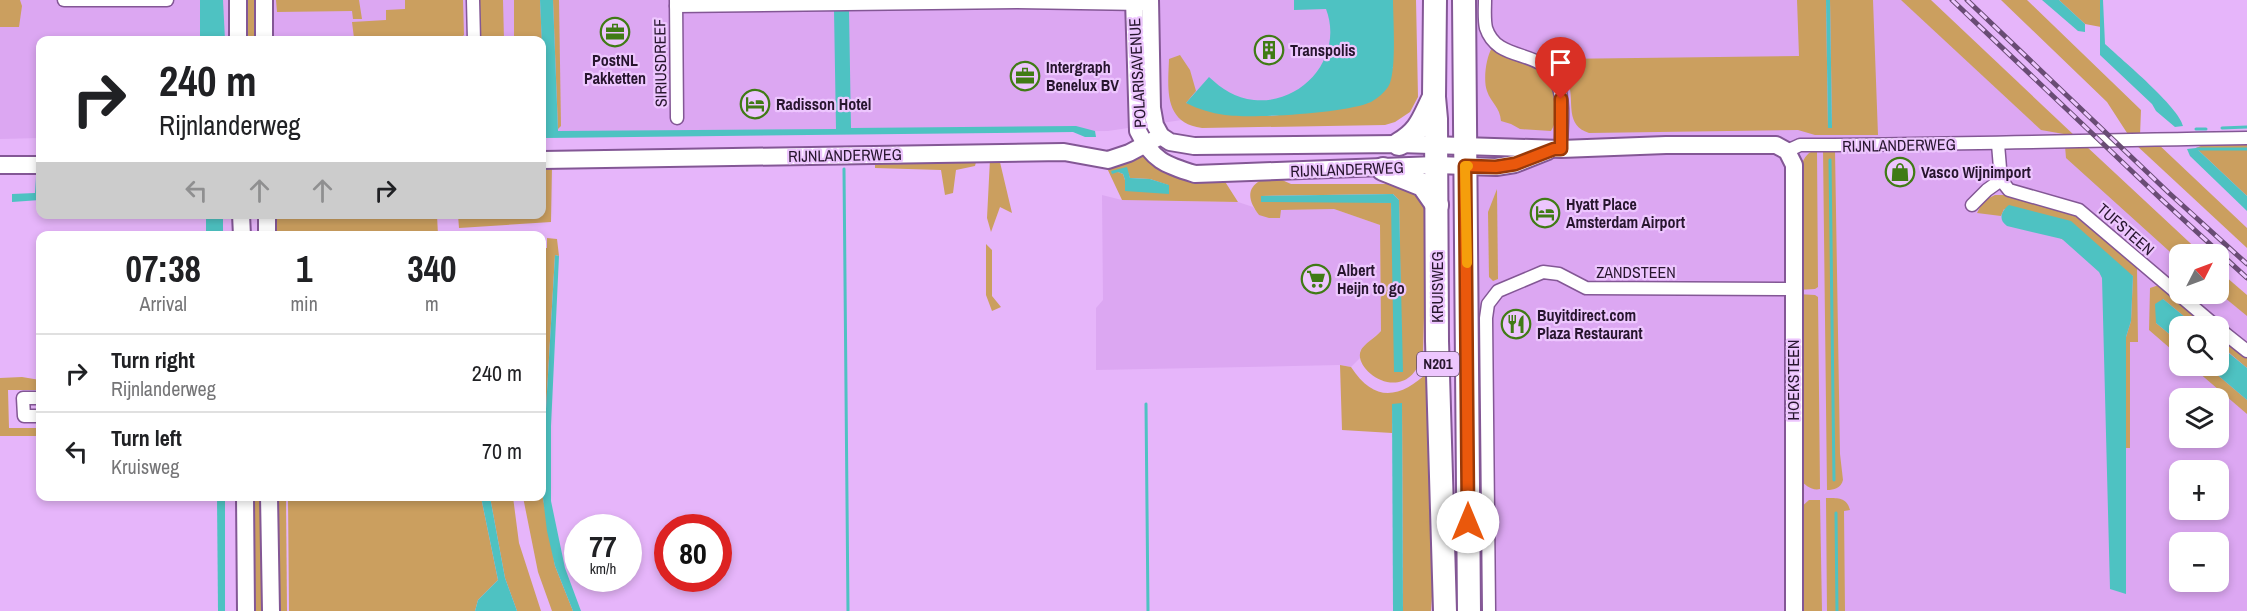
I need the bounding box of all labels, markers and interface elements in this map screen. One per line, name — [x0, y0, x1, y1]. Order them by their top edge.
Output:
office icon: PostNL Pakketten — [599, 16, 631, 48]
street label: POLARISAVENUE — [1123, 18, 1151, 128]
street label: SIRIUSDREEF — [648, 19, 672, 107]
building icon: Transpolis — [1253, 34, 1285, 66]
pin — [1535, 37, 1586, 99]
place label: Transpolis — [1290, 39, 1356, 61]
icon: arrive — [1544, 46, 1577, 79]
place label: PostNL Pakketten — [584, 49, 646, 89]
text: 240 m — [159, 53, 257, 109]
place label: Intergraph Benelux BV — [1046, 56, 1119, 96]
icon: right — [60, 60, 138, 138]
office icon: Intergraph Benelux BV — [1009, 60, 1041, 92]
hotel icon: Radisson Hotel — [739, 88, 771, 120]
place label: Radisson Hotel — [776, 93, 872, 115]
text: Rijnlanderweg — [159, 107, 301, 143]
street label: RIJNLANDERWEG — [1842, 133, 1956, 157]
street label: RIJNLANDERWEG — [788, 143, 902, 167]
street label: RIJNLANDERWEG — [1290, 156, 1404, 182]
shop icon: Vasco Wijnimport — [1884, 156, 1916, 188]
place label: Vasco Wijnimport — [1921, 161, 2032, 183]
icon: left — [180, 174, 213, 207]
icon: ahead — [243, 174, 276, 207]
icon: ahead — [306, 174, 339, 207]
icon: right — [369, 174, 402, 207]
place label: Hyatt Place Amsterdam Airport — [1566, 193, 1686, 233]
hotel icon: Hyatt Place Amsterdam Airport — [1529, 197, 1561, 229]
street label: TUFSTEEN — [2093, 198, 2159, 260]
north arrow — [2169, 244, 2229, 304]
map controls — [2169, 244, 2229, 592]
text: 07:38 — [125, 245, 201, 293]
text: 1 — [296, 245, 312, 293]
text: 340 — [407, 245, 457, 293]
street label: KRUISWEG — [1426, 251, 1448, 323]
place label: Albert Heijn to go — [1337, 259, 1405, 299]
street label: ZANDSTEEN — [1596, 261, 1676, 283]
supermarket icon: Albert Heijn to go — [1300, 263, 1332, 295]
text: Arrival — [140, 290, 187, 317]
text: min — [290, 290, 318, 317]
text: m — [425, 290, 439, 317]
place label: Buyitdirect.com Plaza Restaurant — [1537, 304, 1643, 344]
restaurant icon: Buyitdirect.com Plaza Restaurant — [1500, 308, 1532, 340]
button: search — [2169, 316, 2229, 376]
street label: HOEKSTEEN — [1782, 340, 1804, 420]
text: Turn right — [111, 345, 195, 375]
road number: N201 — [1417, 352, 1459, 376]
icon: right — [60, 357, 93, 390]
text: 240 m — [472, 358, 522, 388]
text: Rijnlanderweg — [111, 375, 216, 402]
button: layers — [2169, 388, 2229, 448]
text: Turn left — [111, 423, 182, 453]
icon: left — [60, 435, 93, 468]
text: 70 m — [482, 436, 522, 466]
text: Kruisweg — [111, 453, 179, 480]
button: + — [2169, 460, 2229, 520]
position arrow — [1436, 490, 1500, 554]
speed limit sign: 80 — [654, 514, 732, 592]
text: 77 — [589, 526, 617, 566]
button: − — [2169, 532, 2229, 592]
text: km/h — [590, 558, 616, 579]

